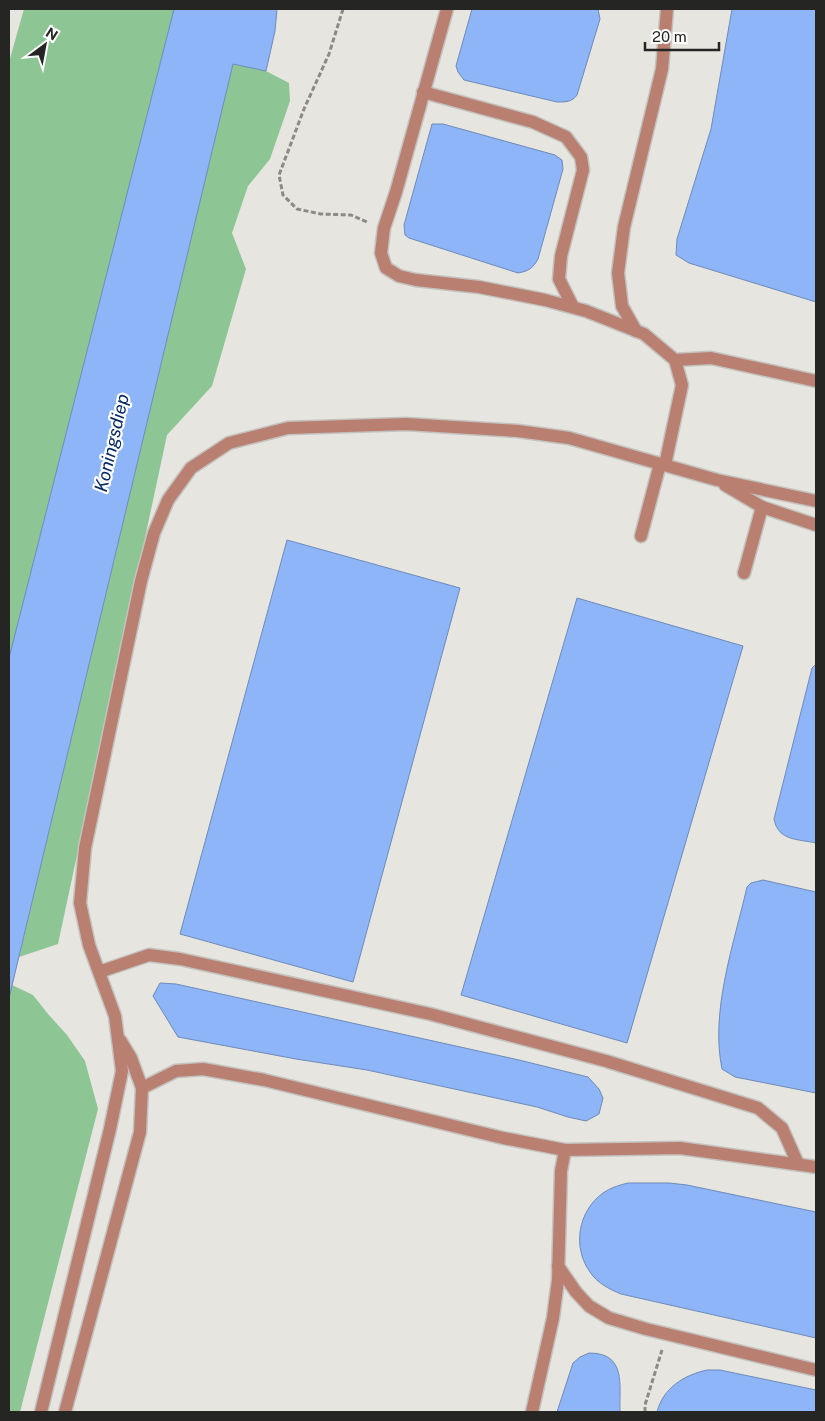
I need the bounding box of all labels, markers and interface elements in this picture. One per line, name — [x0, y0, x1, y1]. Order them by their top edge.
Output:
north arrow — [20, 20, 70, 70]
scale bar — [645, 20, 719, 52]
text: N — [43, 24, 61, 44]
text: 20 m — [652, 28, 687, 45]
water label: Koningsdiep — [90, 392, 133, 494]

